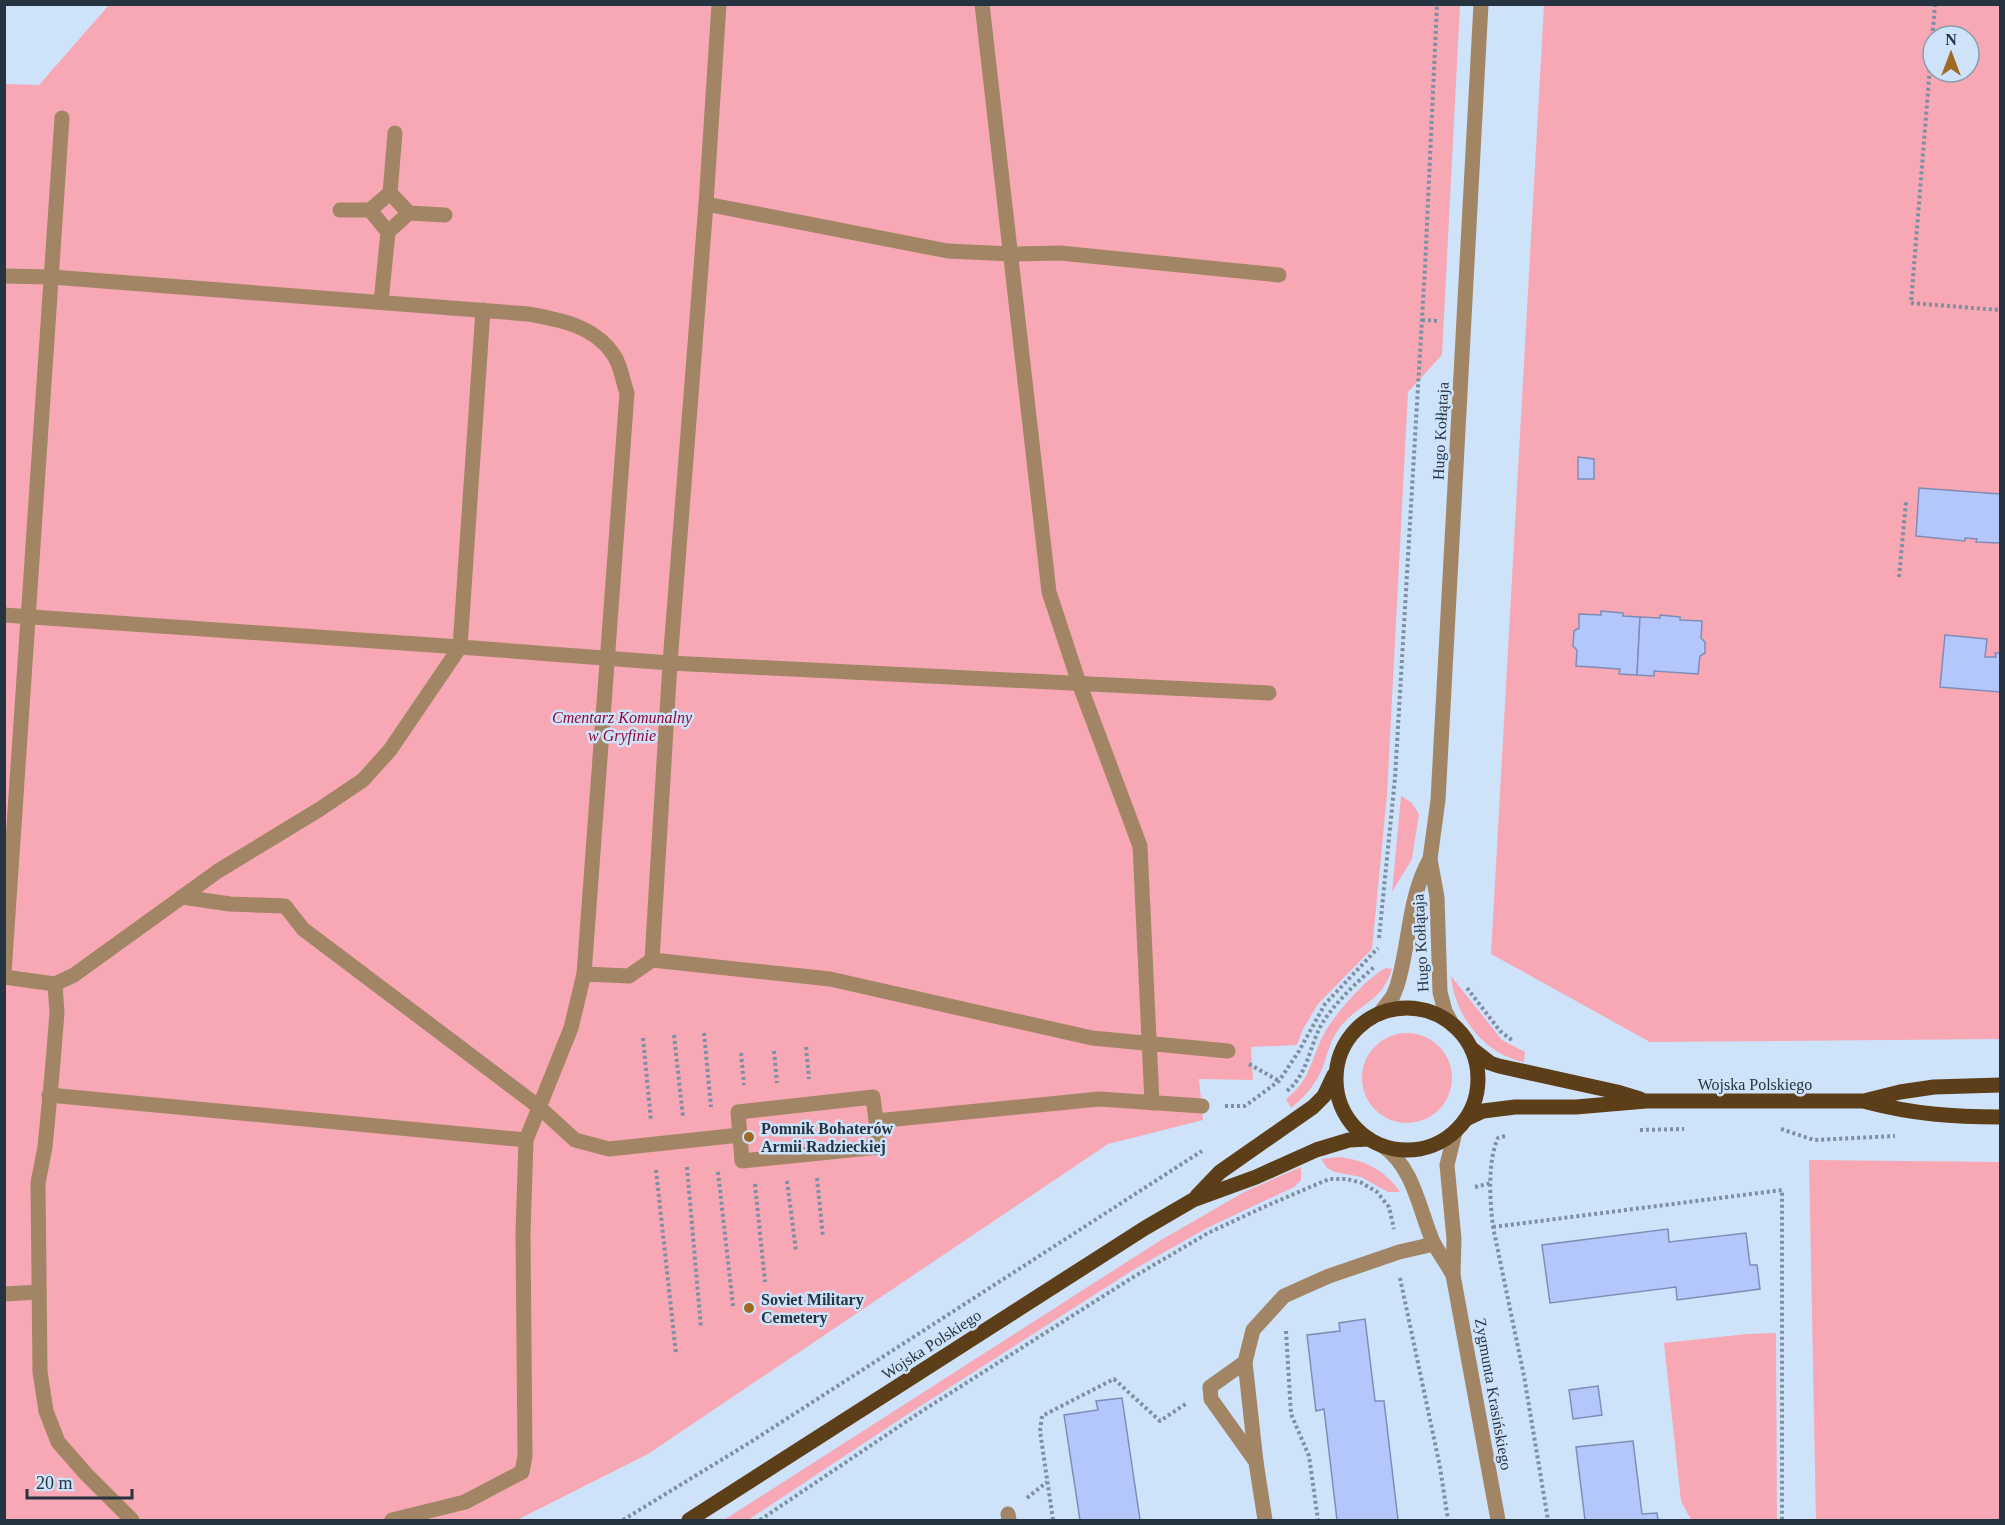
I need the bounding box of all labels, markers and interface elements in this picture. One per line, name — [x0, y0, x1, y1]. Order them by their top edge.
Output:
north arrow — [1921, 24, 1981, 84]
text: N — [1945, 31, 1957, 48]
street label: Hugo Kołłątaja — [1429, 382, 1453, 481]
park label: Cmentarz Komunalny w Gryfinie — [552, 709, 693, 745]
street label: Hugo Kołłątaja — [1409, 893, 1433, 992]
street label: Wojska Polskiego — [1698, 1076, 1812, 1094]
place label: Pomnik Bohaterów Armii Radzieckiej — [761, 1120, 893, 1156]
marker: Pomnik Bohaterów Armii Radzieckiej — [742, 1130, 756, 1144]
place label: Soviet Military Cemetery — [761, 1291, 864, 1327]
marker: Soviet Military Cemetery — [742, 1301, 756, 1315]
street label: Wojska Polskiego — [879, 1306, 985, 1384]
street label: Zygmunta Krasińskiego — [1471, 1317, 1515, 1472]
scale bar — [27, 1462, 132, 1500]
text: 20 m — [36, 1473, 73, 1493]

